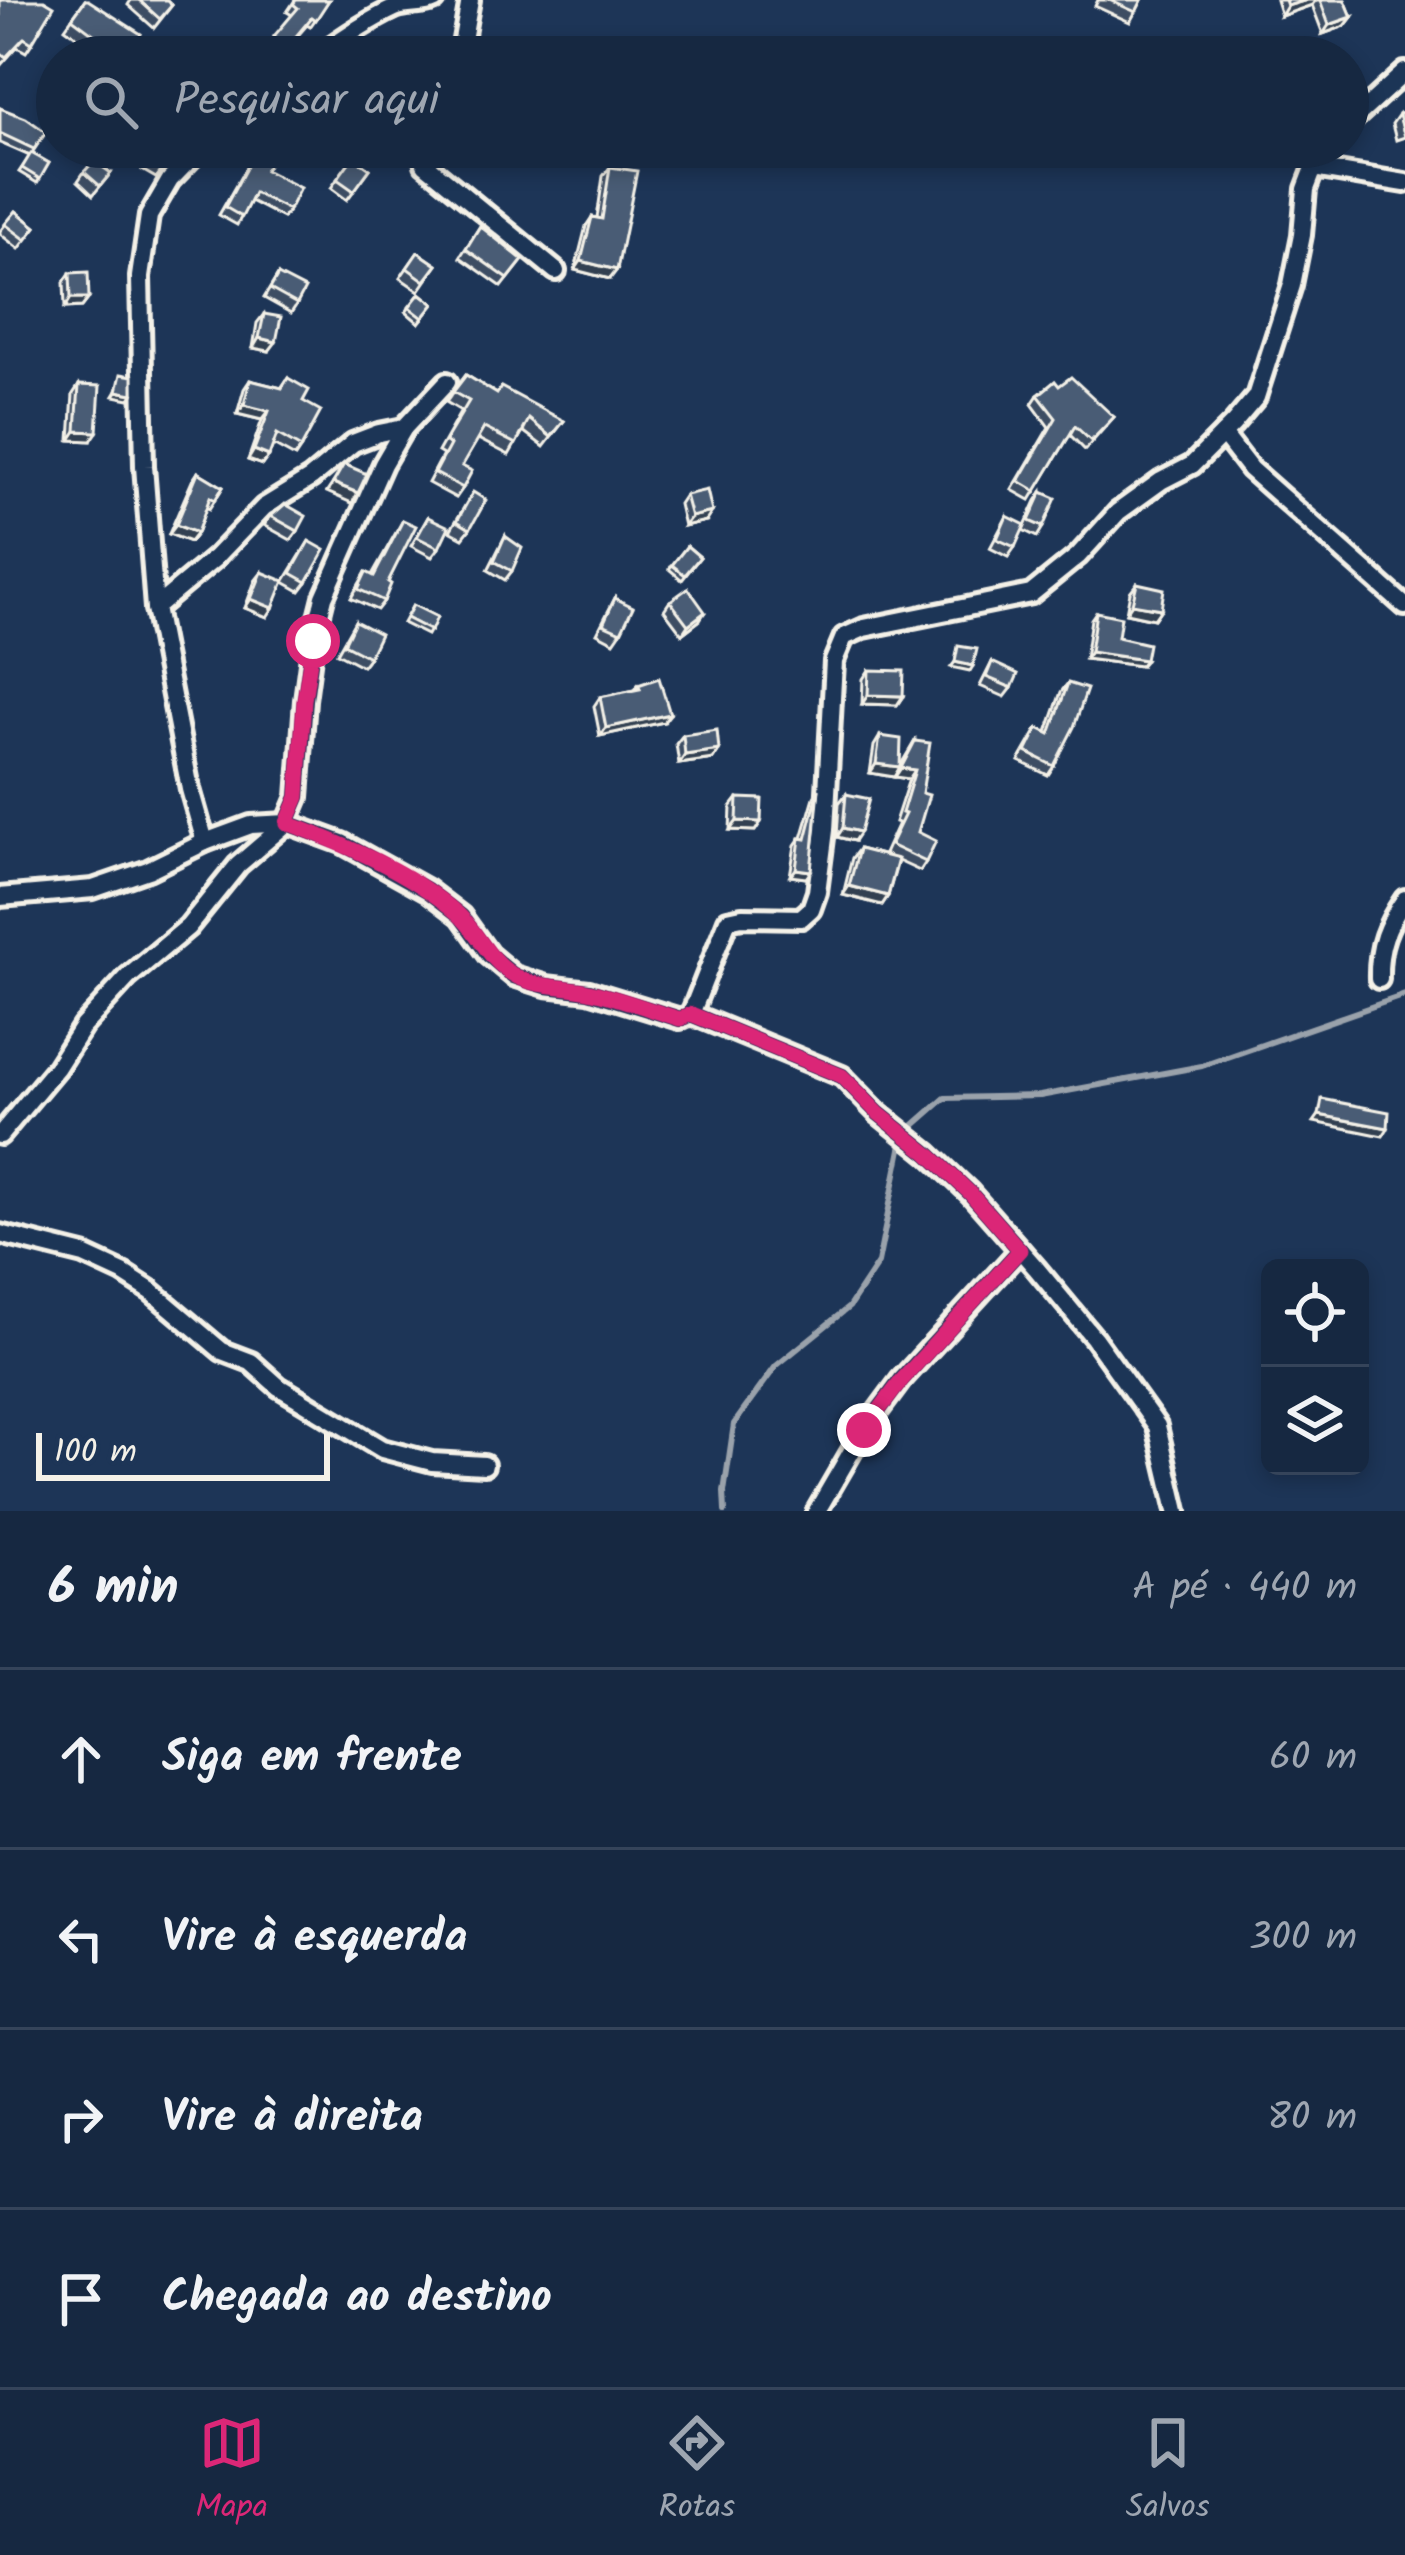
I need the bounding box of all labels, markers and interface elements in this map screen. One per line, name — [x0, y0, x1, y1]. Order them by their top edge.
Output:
search box — [36, 36, 1369, 168]
text: Pesquisar aqui — [174, 66, 440, 138]
icon: search — [78, 69, 144, 135]
route start — [286, 614, 340, 668]
map controls — [1261, 1259, 1369, 1475]
button: locate — [1261, 1259, 1369, 1367]
button: layers — [1261, 1367, 1369, 1475]
route end — [837, 1403, 891, 1457]
scale bar — [36, 1427, 330, 1480]
text: 100 m — [54, 1427, 137, 1480]
text: 6 min — [48, 1549, 179, 1630]
text: A pé · 440 m — [1132, 1558, 1357, 1620]
text: Siga em frente — [162, 1723, 462, 1795]
icon: ahead — [48, 1726, 114, 1792]
text: 60 m — [1269, 1728, 1357, 1790]
text: Vire à esquerda — [162, 1903, 468, 1975]
icon: left — [48, 1906, 114, 1972]
text: 300 m — [1249, 1908, 1357, 1970]
text: Vire à direita — [162, 2083, 423, 2155]
icon: right — [48, 2086, 114, 2152]
text: 80 m — [1267, 2088, 1357, 2150]
text: Chegada ao destino — [162, 2263, 552, 2335]
icon: arrive — [48, 2266, 114, 2332]
tab: Mapa — [195, 2410, 268, 2535]
tab: Rotas — [659, 2410, 735, 2535]
tab: Salvos — [1126, 2410, 1210, 2535]

